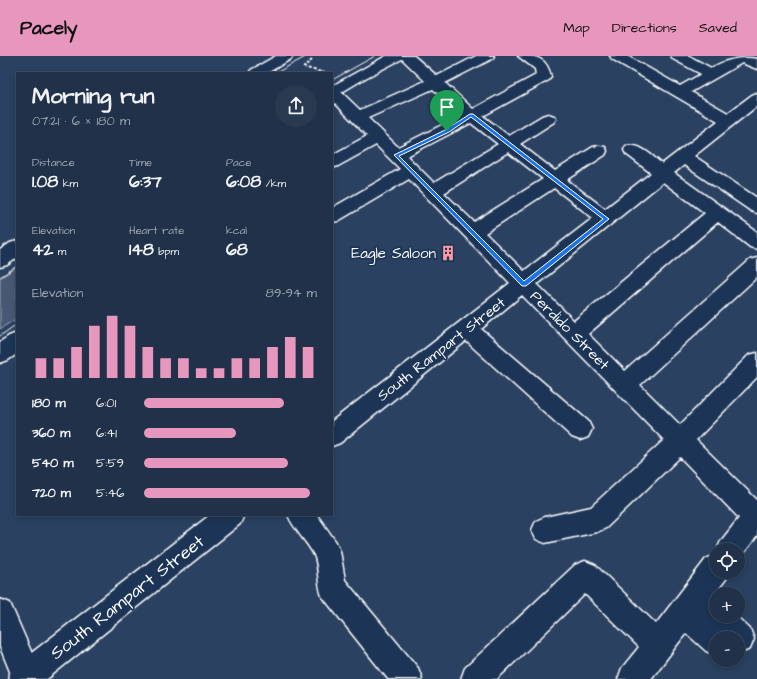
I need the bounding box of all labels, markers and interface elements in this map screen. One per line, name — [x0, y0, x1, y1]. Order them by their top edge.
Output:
text: Pacely — [20, 15, 78, 42]
text: Map — [563, 18, 590, 38]
text: Directions — [612, 18, 677, 38]
text: Saved — [699, 18, 737, 38]
text: Morning run — [32, 81, 155, 112]
button: share — [275, 85, 317, 127]
pin — [430, 90, 464, 131]
icon: arrive — [436, 96, 458, 118]
text: 07:21 · 6 × 180 m — [32, 112, 130, 130]
text: Distance — [32, 155, 75, 170]
text: Time — [129, 155, 152, 170]
text: Pace — [226, 155, 252, 170]
text: 1.08 — [32, 170, 58, 194]
text: 6:37 — [129, 170, 162, 194]
text: 6:08 — [226, 170, 261, 194]
text: km — [58, 176, 78, 191]
text: /km — [261, 176, 286, 191]
text: Elevation — [32, 223, 75, 238]
text: Heart rate — [129, 223, 184, 238]
text: kcal — [226, 223, 247, 238]
text: 42 — [32, 238, 53, 262]
text: 148 — [129, 238, 154, 262]
text: 68 — [226, 238, 248, 262]
place label: Eagle Saloon — [351, 243, 436, 265]
text: m — [53, 244, 66, 259]
text: bpm — [154, 244, 179, 259]
building icon: Eagle Saloon — [439, 244, 457, 262]
text: Elevation — [32, 284, 83, 302]
text: 89–94 m — [266, 284, 317, 302]
street label: Perdido Street — [525, 286, 614, 375]
street label: South Rampart Street — [373, 293, 510, 406]
text: 180 m — [32, 394, 66, 412]
text: 6:01 — [96, 394, 116, 412]
text: 360 m — [32, 424, 70, 442]
text: 6:41 — [96, 424, 117, 442]
text: 540 m — [32, 454, 74, 472]
text: 5:59 — [96, 454, 124, 472]
text: 720 m — [32, 484, 71, 502]
text: 5:46 — [96, 484, 124, 502]
street label: South Rampart Street — [45, 529, 210, 666]
map controls — [709, 543, 745, 667]
button: locate — [709, 543, 745, 579]
button: + — [709, 587, 745, 623]
button: − — [709, 631, 745, 667]

